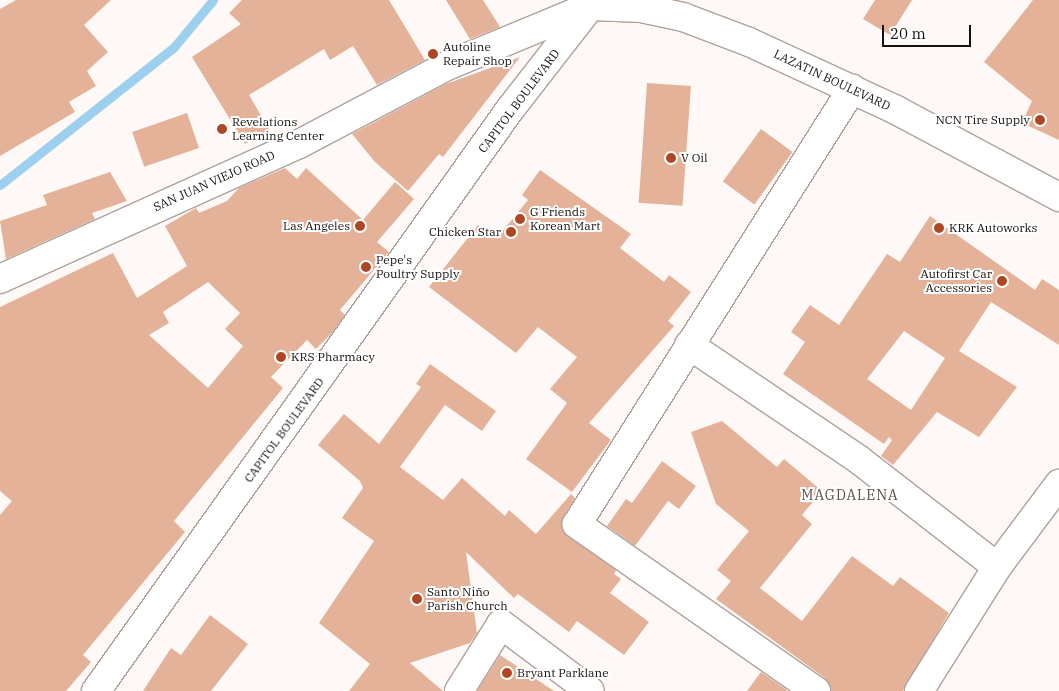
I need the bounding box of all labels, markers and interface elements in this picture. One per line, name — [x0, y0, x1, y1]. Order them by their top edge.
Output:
scale bar — [884, 15, 973, 47]
text: 20 m — [890, 24, 926, 43]
place label: Autoline Repair Shop — [443, 40, 512, 68]
street label: CAPITOL BOULEVARD — [475, 46, 563, 156]
street label: LAZATIN BOULEVARD — [771, 47, 893, 113]
marker: Autoline Repair Shop — [427, 48, 439, 60]
place label: NCN Tire Supply — [935, 113, 1030, 127]
marker: NCN Tire Supply — [1034, 114, 1046, 126]
place label: Revelations Learning Center — [232, 115, 324, 143]
marker: Revelations Learning Center — [216, 123, 228, 135]
street label: SAN JUAN VIEJO ROAD — [151, 148, 277, 214]
place label: V Oil — [681, 151, 708, 165]
marker: V Oil — [665, 152, 677, 164]
place label: G Friends Korean Mart — [530, 205, 601, 233]
marker: G Friends Korean Mart — [514, 213, 526, 225]
place label: Las Angeles — [283, 219, 350, 233]
marker: Las Angeles — [354, 220, 366, 232]
place label: KRK Autoworks — [949, 221, 1037, 235]
marker: KRK Autoworks — [933, 222, 945, 234]
place label: Chicken Star — [429, 225, 501, 239]
marker: Chicken Star — [505, 226, 517, 238]
place label: Pepe's Poultry Supply — [376, 253, 459, 281]
marker: Pepe's Poultry Supply — [360, 261, 372, 273]
place label: Autofirst Car Accessories — [920, 267, 992, 295]
marker: Autofirst Car Accessories — [996, 275, 1008, 287]
place label: KRS Pharmacy — [291, 350, 375, 364]
marker: KRS Pharmacy — [275, 351, 287, 363]
street label: CAPITOL BOULEVARD — [241, 375, 327, 485]
district label: MAGDALENA — [800, 487, 900, 503]
place label: Santo Niño Parish Church — [427, 585, 508, 613]
marker: Santo Niño Parish Church — [411, 593, 423, 605]
place label: Bryant Parklane — [517, 666, 609, 680]
marker: Bryant Parklane — [501, 667, 513, 679]

